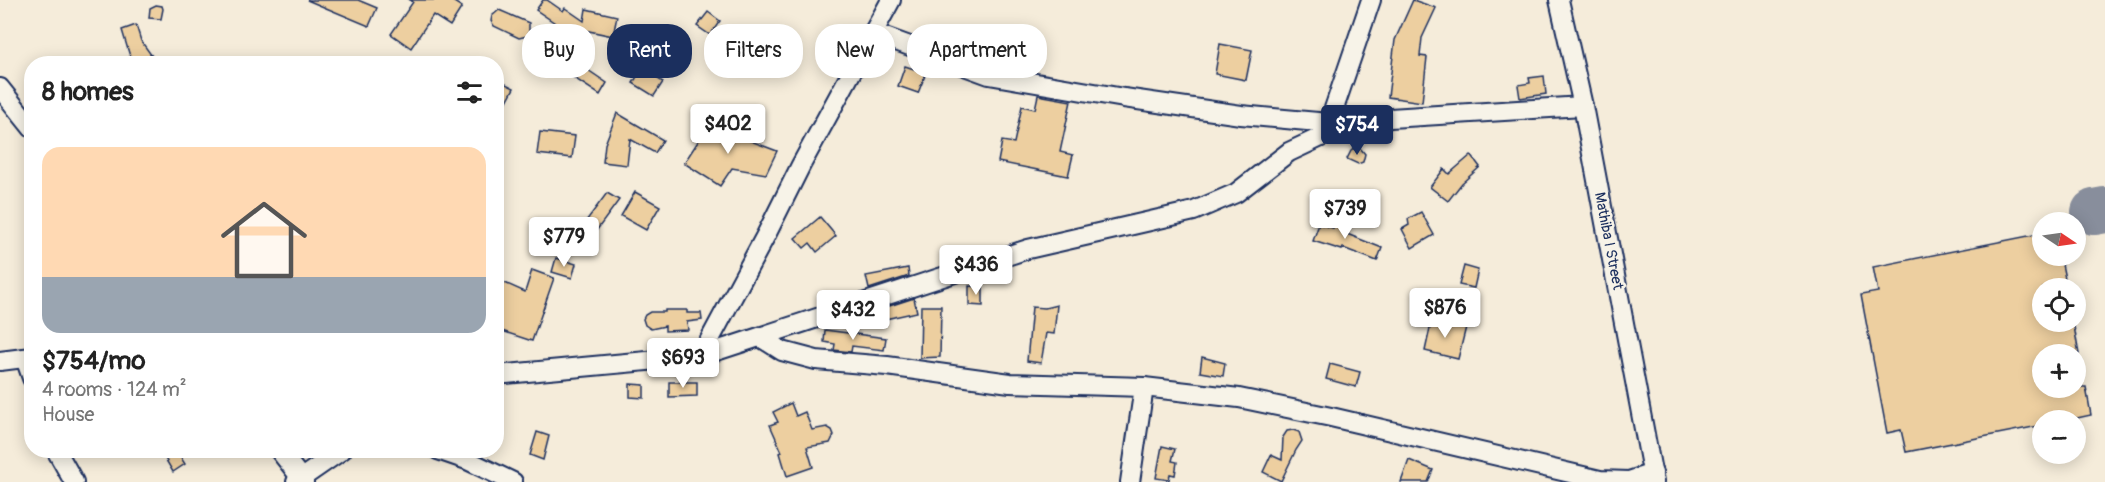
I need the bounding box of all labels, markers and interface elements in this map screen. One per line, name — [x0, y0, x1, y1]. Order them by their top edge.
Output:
chip: Buy — [522, 24, 595, 78]
chip: Rent — [607, 24, 692, 78]
chip: Filters — [704, 24, 803, 78]
chip: New — [815, 24, 895, 78]
chip: Apartment — [907, 24, 1047, 78]
text: 8 homes — [42, 76, 134, 108]
icon: filters — [453, 76, 486, 109]
pin: $402 — [692, 104, 764, 155]
pin: $754 — [1321, 105, 1393, 156]
text: $402 — [704, 111, 752, 136]
text: $754 — [1335, 112, 1379, 137]
icon: home — [210, 186, 318, 294]
pin: $739 — [1309, 189, 1381, 240]
street label: Mathiba I Street — [1590, 191, 1627, 292]
text: $739 — [1324, 196, 1366, 221]
north arrow — [2032, 212, 2086, 266]
map controls — [2032, 212, 2086, 464]
pin: $779 — [528, 217, 600, 268]
text: $779 — [543, 224, 585, 249]
pin: $436 — [940, 245, 1012, 296]
text: $436 — [953, 252, 999, 277]
button: locate — [2032, 278, 2086, 332]
pin: $876 — [1409, 288, 1481, 339]
pin: $432 — [817, 290, 889, 341]
text: $876 — [1423, 295, 1467, 320]
text: $432 — [831, 297, 875, 322]
pin: $693 — [647, 338, 719, 389]
button: + — [2032, 344, 2086, 398]
text: $754/mo — [42, 345, 145, 377]
text: $693 — [661, 345, 705, 370]
text: 4 rooms · 124 m² — [42, 377, 187, 402]
text: House — [42, 402, 94, 427]
button: − — [2032, 410, 2086, 464]

